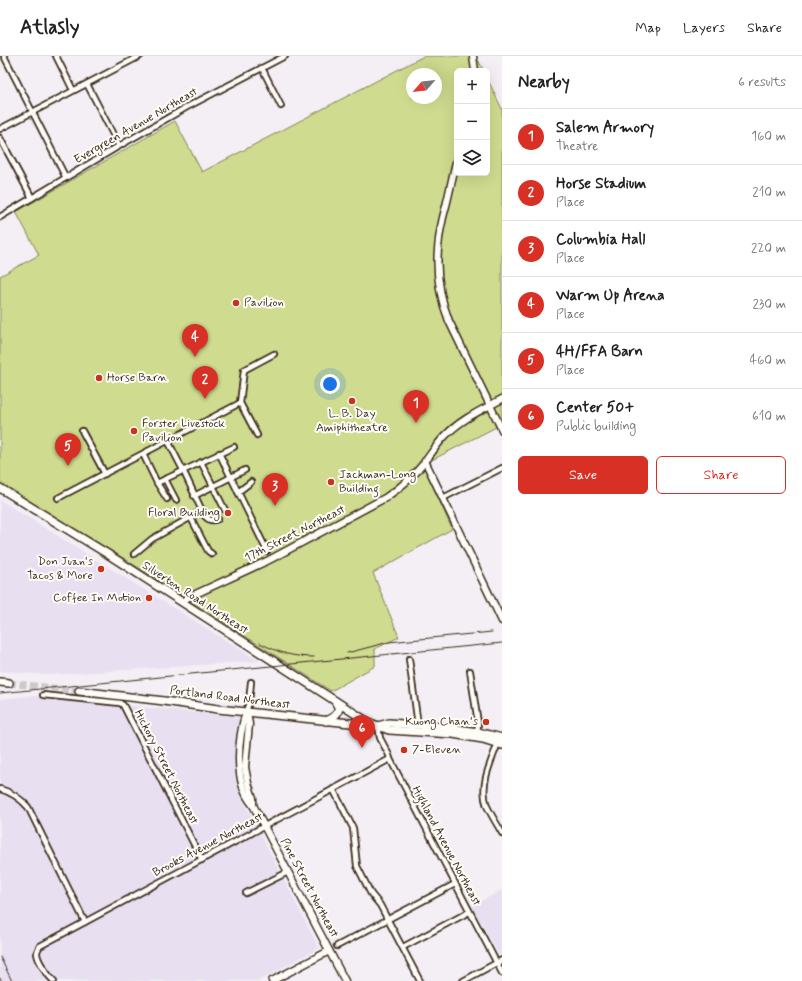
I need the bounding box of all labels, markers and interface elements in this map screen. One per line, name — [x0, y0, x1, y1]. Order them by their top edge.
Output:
text: Atlasly — [20, 15, 79, 40]
text: Map — [635, 19, 661, 37]
text: Layers — [683, 19, 725, 37]
text: Share — [747, 19, 782, 37]
north arrow — [406, 68, 442, 104]
map controls — [454, 68, 490, 176]
button: + — [454, 68, 490, 104]
text: Nearby — [518, 71, 570, 93]
text: 6 results — [738, 74, 786, 91]
street label: Evergreen Avenue Northeast — [71, 84, 201, 168]
button: − — [454, 104, 490, 140]
text: Salem Armory — [556, 118, 654, 138]
text: 1 — [528, 128, 534, 145]
text: 160 m — [751, 128, 786, 145]
text: Theatre — [556, 138, 598, 155]
button: layers — [454, 140, 490, 176]
text: Horse Stadium — [556, 174, 646, 194]
text: 2 — [528, 184, 534, 201]
text: 210 m — [752, 184, 786, 201]
text: Place — [556, 194, 585, 211]
text: Columbia Hall — [556, 230, 645, 250]
text: 3 — [528, 240, 534, 257]
text: 220 m — [751, 240, 786, 257]
text: Place — [556, 250, 585, 267]
text: Warm Up Arena — [556, 286, 665, 306]
place label: Pavilion — [244, 295, 284, 311]
text: 4 — [527, 296, 535, 313]
text: 230 m — [752, 296, 786, 313]
marker: Pavilion — [231, 298, 241, 308]
text: Place — [556, 306, 585, 323]
pin: 4 — [182, 324, 208, 357]
text: 4H/FFA Barn — [556, 342, 643, 362]
text: 5 — [527, 352, 535, 369]
text: 460 m — [750, 352, 786, 369]
text: Place — [556, 362, 585, 379]
pin: 2 — [192, 366, 218, 399]
place label: Horse Barn — [107, 370, 168, 386]
marker: Horse Barn — [94, 373, 104, 383]
your location — [320, 374, 340, 394]
pin: 1 — [403, 390, 429, 423]
marker: L. B. Day Amiphitheatre — [347, 396, 357, 406]
text: Center 50+ — [556, 398, 634, 418]
place label: L. B. Day Amiphitheatre — [316, 406, 388, 436]
text: 6 — [528, 408, 534, 425]
text: 610 m — [752, 408, 786, 425]
place label: Forster Livestock Pavilion — [142, 416, 225, 446]
text: Public building — [556, 418, 636, 435]
marker: Forster Livestock Pavilion — [129, 426, 139, 436]
pin: 5 — [55, 433, 81, 466]
button: Save — [518, 456, 648, 494]
button: Share — [656, 456, 786, 494]
place label: Jackman-Long Building — [339, 467, 416, 498]
pin: 3 — [262, 473, 288, 506]
marker: Jackman-Long Building — [326, 477, 336, 487]
street label: 17th Street Northeast — [242, 501, 349, 566]
place label: Floral Building — [148, 505, 220, 521]
marker: Floral Building — [223, 508, 233, 518]
place label: Don Juan's Tacos & More — [27, 554, 94, 584]
street label: Silverton Road Northeast — [139, 558, 252, 639]
marker: Don Juan's Tacos & More — [96, 564, 106, 574]
place label: Coffee In Motion — [53, 590, 141, 606]
marker: Coffee In Motion — [144, 593, 154, 603]
street label: Portland Road Northeast — [169, 683, 292, 713]
street label: Hickory Street Northeast — [130, 707, 202, 828]
place label: Kuong Chan's — [405, 714, 479, 730]
pin: 6 — [349, 715, 375, 748]
marker: Kuong Chan's — [481, 717, 491, 727]
place label: 7-Eleven — [412, 742, 462, 758]
marker: 7-Eleven — [399, 745, 409, 755]
street label: Highland Avenue Northeast — [407, 783, 485, 910]
street label: Brooks Avenue Northeast — [150, 809, 267, 881]
street label: Pine Street Northeast — [276, 835, 342, 941]

